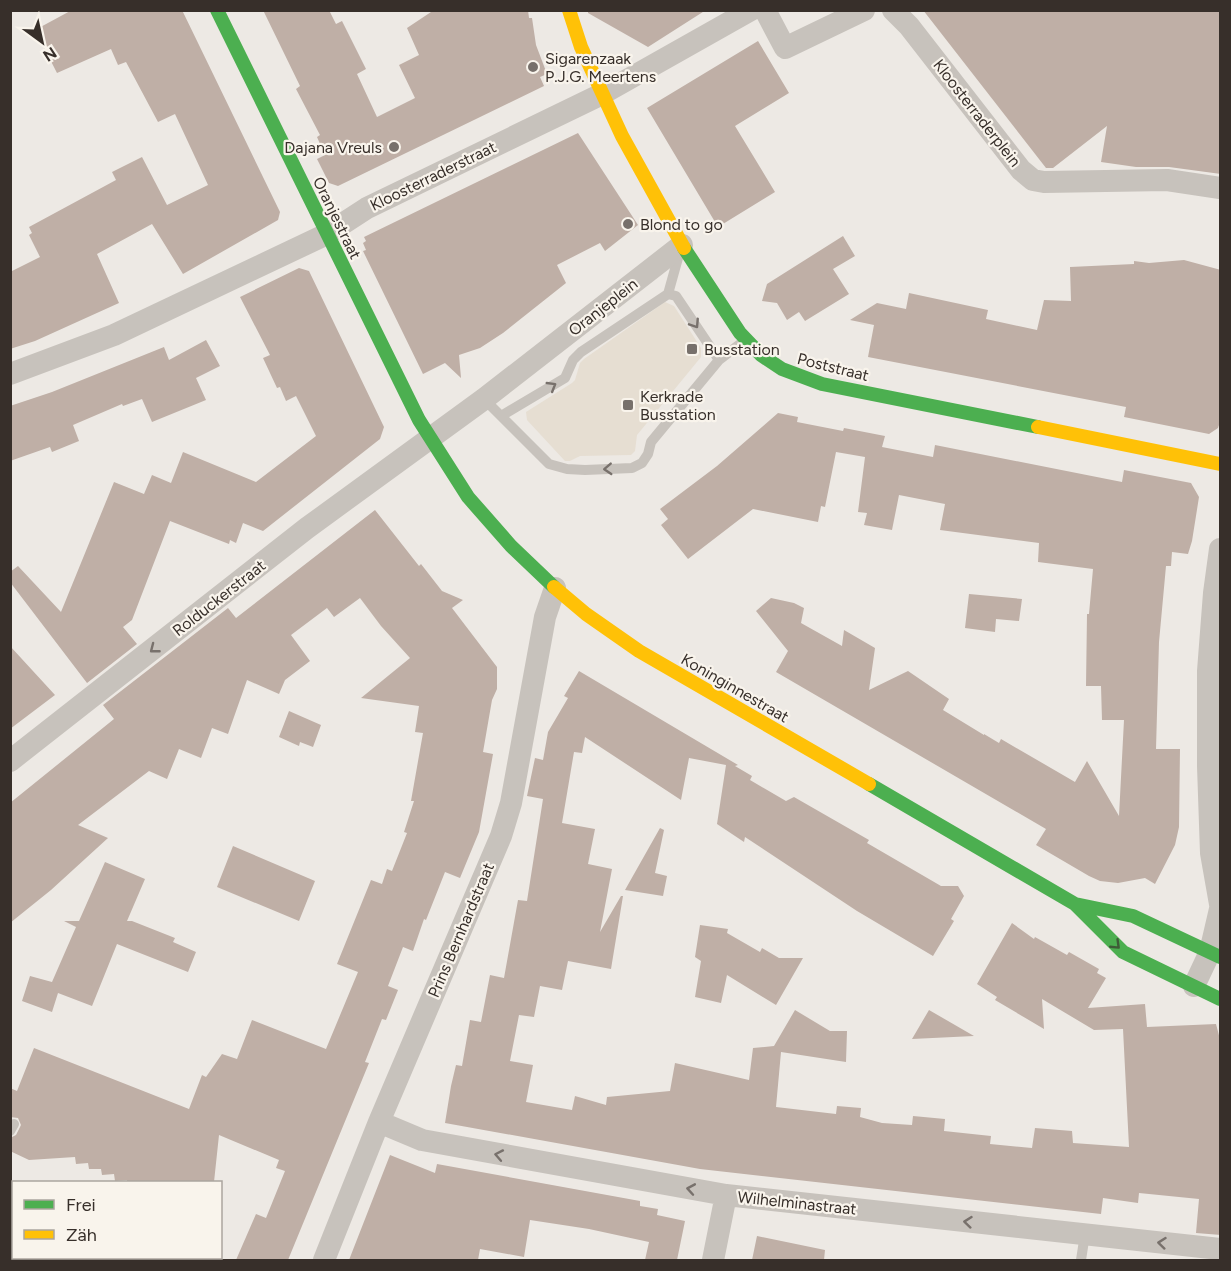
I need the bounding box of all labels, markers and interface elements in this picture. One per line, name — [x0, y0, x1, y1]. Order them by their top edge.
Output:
north arrow — [12, 12, 72, 72]
text: N — [40, 43, 60, 65]
place label: Sigarenzaak P.J.G. Meertens — [545, 49, 656, 86]
street label: Kloosterraderplein — [929, 56, 1025, 170]
marker: Sigarenzaak P.J.G. Meertens — [526, 60, 540, 74]
street label: Kloosterraderstraat — [367, 137, 499, 215]
place label: Dajana Vreuls — [284, 138, 382, 157]
marker: Dajana Vreuls — [387, 140, 401, 154]
street label: Oranjestraat — [309, 174, 365, 262]
place label: Blond to go — [640, 215, 723, 234]
marker: Blond to go — [621, 217, 635, 231]
street label: Oranjeplein — [565, 274, 641, 340]
one-way arrow — [688, 317, 699, 328]
place label: Busstation — [704, 340, 780, 359]
marker: Busstation — [685, 342, 699, 356]
street label: Poststraat — [795, 349, 871, 385]
one-way arrow — [546, 382, 556, 394]
place label: Kerkrade Busstation — [640, 387, 716, 424]
marker: Kerkrade Busstation — [621, 398, 635, 412]
one-way arrow — [604, 463, 613, 476]
street label: Rolduckerstraat — [169, 556, 269, 640]
one-way arrow — [150, 642, 161, 653]
street label: Koninginnestraat — [678, 649, 792, 727]
street label: Prins Bernhardstraat — [424, 860, 498, 1000]
one-way arrow — [1109, 938, 1120, 949]
one-way arrow — [495, 1149, 505, 1162]
legend — [12, 1181, 222, 1259]
one-way arrow — [687, 1183, 697, 1196]
street label: Wilhelminastraat — [737, 1187, 857, 1219]
text: Frei — [66, 1194, 96, 1216]
one-way arrow — [964, 1216, 973, 1229]
text: Zäh — [66, 1224, 97, 1246]
one-way arrow — [1158, 1237, 1167, 1249]

